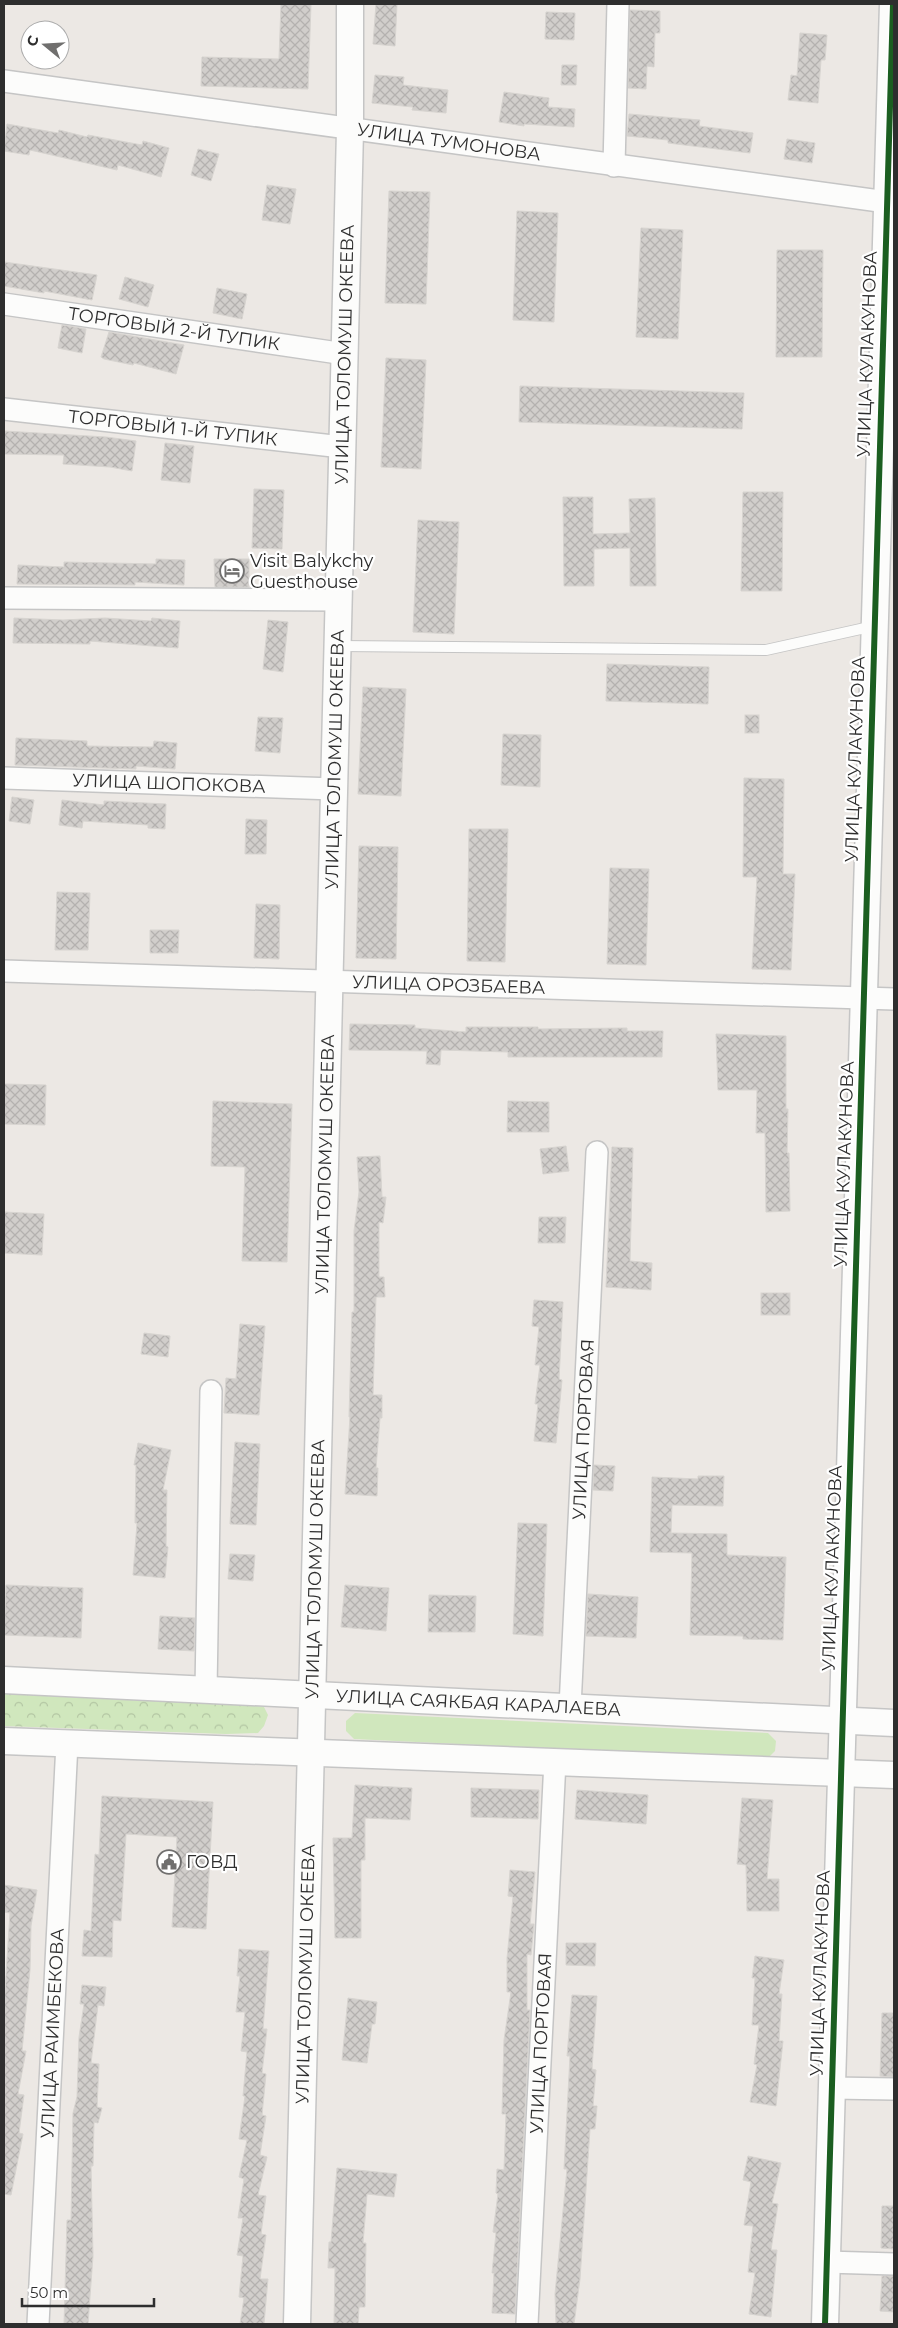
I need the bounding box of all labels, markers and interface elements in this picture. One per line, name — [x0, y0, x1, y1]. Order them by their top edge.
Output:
north arrow — [20, 20, 70, 70]
text: С — [23, 33, 43, 49]
street label: УЛИЦА ТУМОНОВА — [355, 118, 543, 166]
street label: УЛИЦА ТОЛОМУШ ОКЕЕВА — [330, 224, 359, 485]
street label: УЛИЦА КУЛАКУНОВА — [852, 250, 882, 458]
street label: ТОРГОВЫЙ 2-Й ТУПИК — [67, 303, 282, 355]
street label: ТОРГОВЫЙ 1-Й ТУПИК — [67, 405, 279, 451]
place label: Visit Balykchy Guesthouse — [250, 550, 373, 593]
hotel icon: Visit Balykchy Guesthouse — [219, 558, 245, 584]
street label: УЛИЦА ТОЛОМУШ ОКЕЕВА — [321, 629, 349, 890]
street label: УЛИЦА КУЛАКУНОВА — [840, 655, 870, 863]
street label: УЛИЦА ШОПОКОВА — [72, 769, 267, 798]
street label: УЛИЦА ОРОЗБАЕВА — [352, 971, 546, 999]
street label: УЛИЦА ТОЛОМУШ ОКЕЕВА — [311, 1033, 339, 1295]
street label: УЛИЦА КУЛАКУНОВА — [829, 1060, 859, 1268]
street label: УЛИЦА ПОРТОВАЯ — [568, 1338, 599, 1520]
street label: УЛИЦА ТОЛОМУШ ОКЕЕВА — [301, 1438, 329, 1700]
street label: УЛИЦА КУЛАКУНОВА — [817, 1464, 847, 1672]
street label: УЛИЦА САЯКБАЯ КАРАЛАЕВА — [335, 1685, 622, 1721]
street label: УЛИЦА ТОЛОМУШ ОКЕЕВА — [291, 1843, 320, 2104]
public building icon: ГОВД — [156, 1849, 182, 1875]
place label: ГОВД — [186, 1851, 238, 1873]
street label: УЛИЦА КУЛАКУНОВА — [805, 1869, 835, 2077]
street label: УЛИЦА РАИМБЕКОВА — [36, 1927, 69, 2139]
street label: УЛИЦА ПОРТОВАЯ — [525, 1952, 556, 2134]
scale bar — [22, 2276, 155, 2308]
text: 50 m — [30, 2283, 68, 2302]

